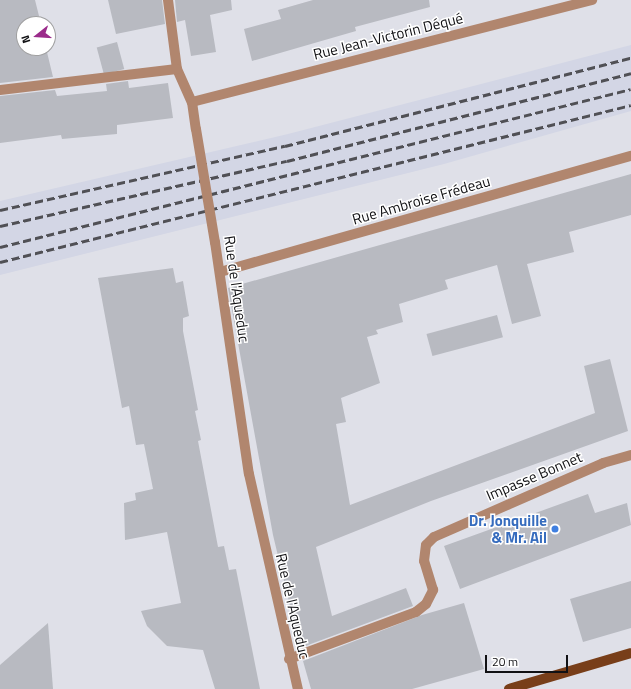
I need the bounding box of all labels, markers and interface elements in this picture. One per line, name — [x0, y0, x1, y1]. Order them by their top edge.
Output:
street label: Rue Jean-Victorin Déqué — [311, 9, 465, 63]
north arrow — [16, 16, 56, 56]
text: N — [17, 33, 34, 45]
street label: Rue Ambroise Frédeau — [350, 172, 492, 228]
street label: Rue de l'Aqueduc — [221, 235, 253, 343]
street label: Impasse Bonnet — [483, 448, 585, 504]
place label: Dr. Jonquille & Mr. Ail — [469, 511, 547, 546]
marker: Dr. Jonquille & Mr. Ail — [550, 524, 560, 534]
street label: Rue de l'Aqueduc — [272, 552, 314, 660]
scale bar — [487, 647, 570, 673]
text: 20 m — [492, 652, 518, 671]

